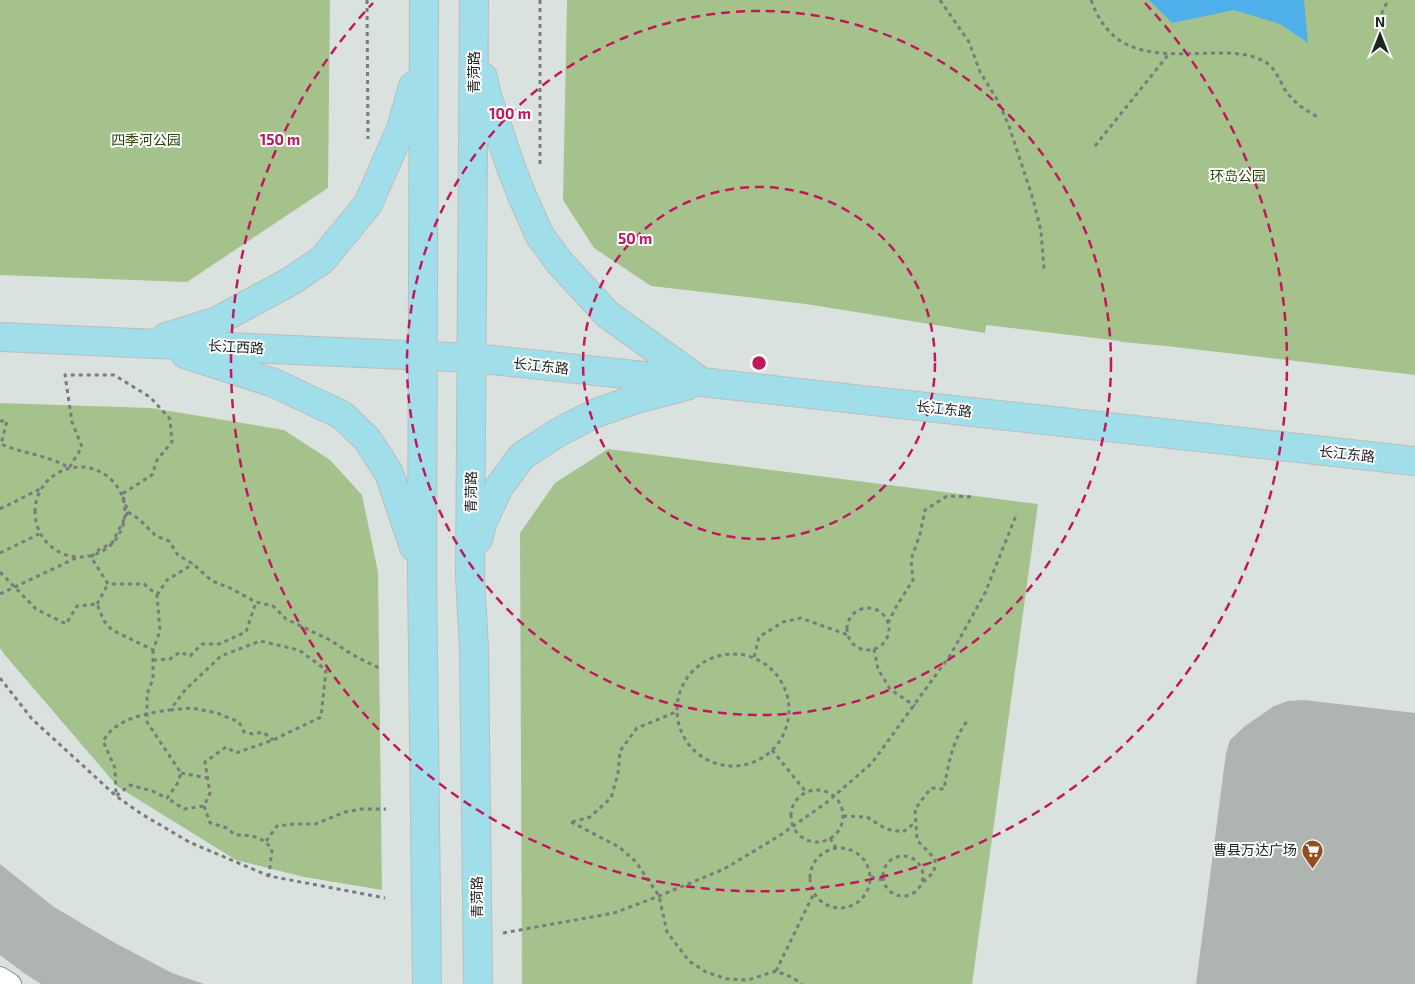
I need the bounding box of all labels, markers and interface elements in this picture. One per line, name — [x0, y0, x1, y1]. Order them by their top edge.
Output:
north arrow — [1355, 10, 1405, 60]
text: N — [1375, 13, 1385, 30]
street label: 青菏路 — [465, 51, 482, 93]
text: 100 m — [489, 104, 531, 122]
text: 150 m — [260, 130, 300, 148]
park label: 四季河公园 — [111, 131, 181, 148]
park label: 环岛公园 — [1210, 167, 1266, 184]
text: 50 m — [618, 229, 652, 247]
street label: 长江西路 — [208, 337, 264, 356]
street label: 长江东路 — [512, 354, 570, 377]
centre of rings — [750, 354, 768, 372]
street label: 长江东路 — [915, 397, 973, 420]
street label: 长江东路 — [1318, 442, 1376, 465]
street label: 青菏路 — [462, 471, 479, 513]
supermarket icon: 曹县万达广场 — [1301, 838, 1325, 869]
place label: 曹县万达广场 — [1213, 841, 1297, 858]
street label: 青菏路 — [468, 876, 485, 918]

